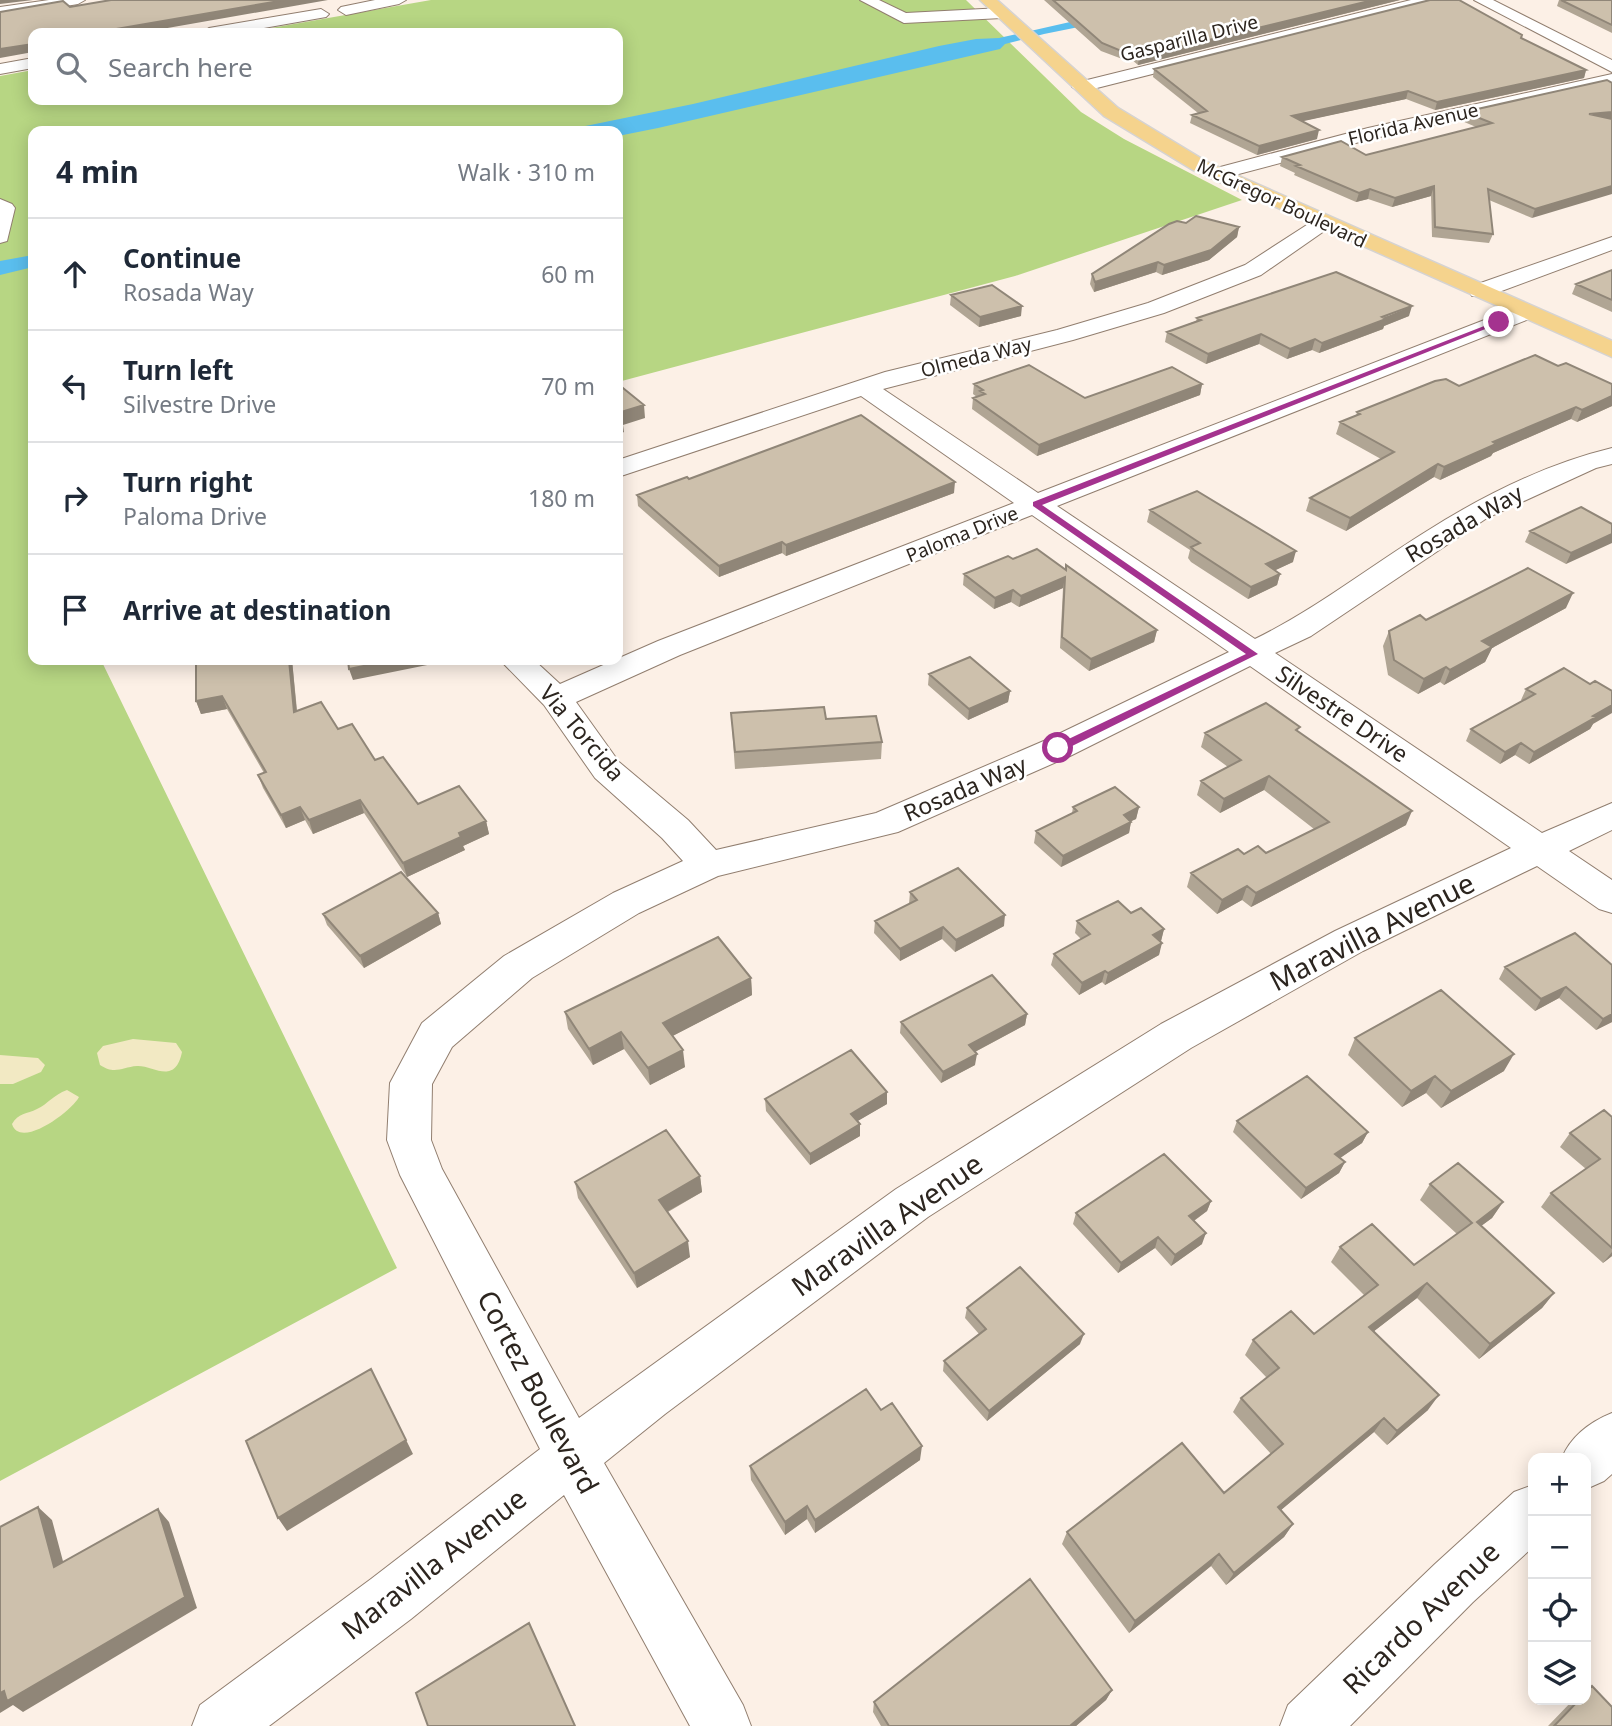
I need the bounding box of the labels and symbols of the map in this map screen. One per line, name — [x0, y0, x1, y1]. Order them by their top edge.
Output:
street label: Gasparilla Drive — [1117, 8, 1261, 68]
street label: Florida Avenue — [1345, 96, 1481, 152]
street label: McGregor Boulevard — [1193, 152, 1371, 254]
route end — [1483, 306, 1514, 337]
street label: Olmeda Way — [918, 331, 1034, 383]
street label: Rosada Way — [1399, 476, 1528, 570]
street label: Paloma Drive — [902, 500, 1022, 568]
street label: Silvestre Drive — [1270, 657, 1415, 769]
street label: Via Torcida — [533, 677, 633, 787]
route start — [1042, 732, 1073, 763]
street label: Rosada Way — [898, 748, 1031, 828]
street label: Maravilla Avenue — [1263, 863, 1480, 999]
street label: Maravilla Avenue — [783, 1144, 989, 1304]
street label: Cortez Boulevard — [469, 1283, 609, 1500]
street label: Maravilla Avenue — [333, 1479, 534, 1647]
street label: Ricardo Avenue — [1334, 1533, 1507, 1702]

